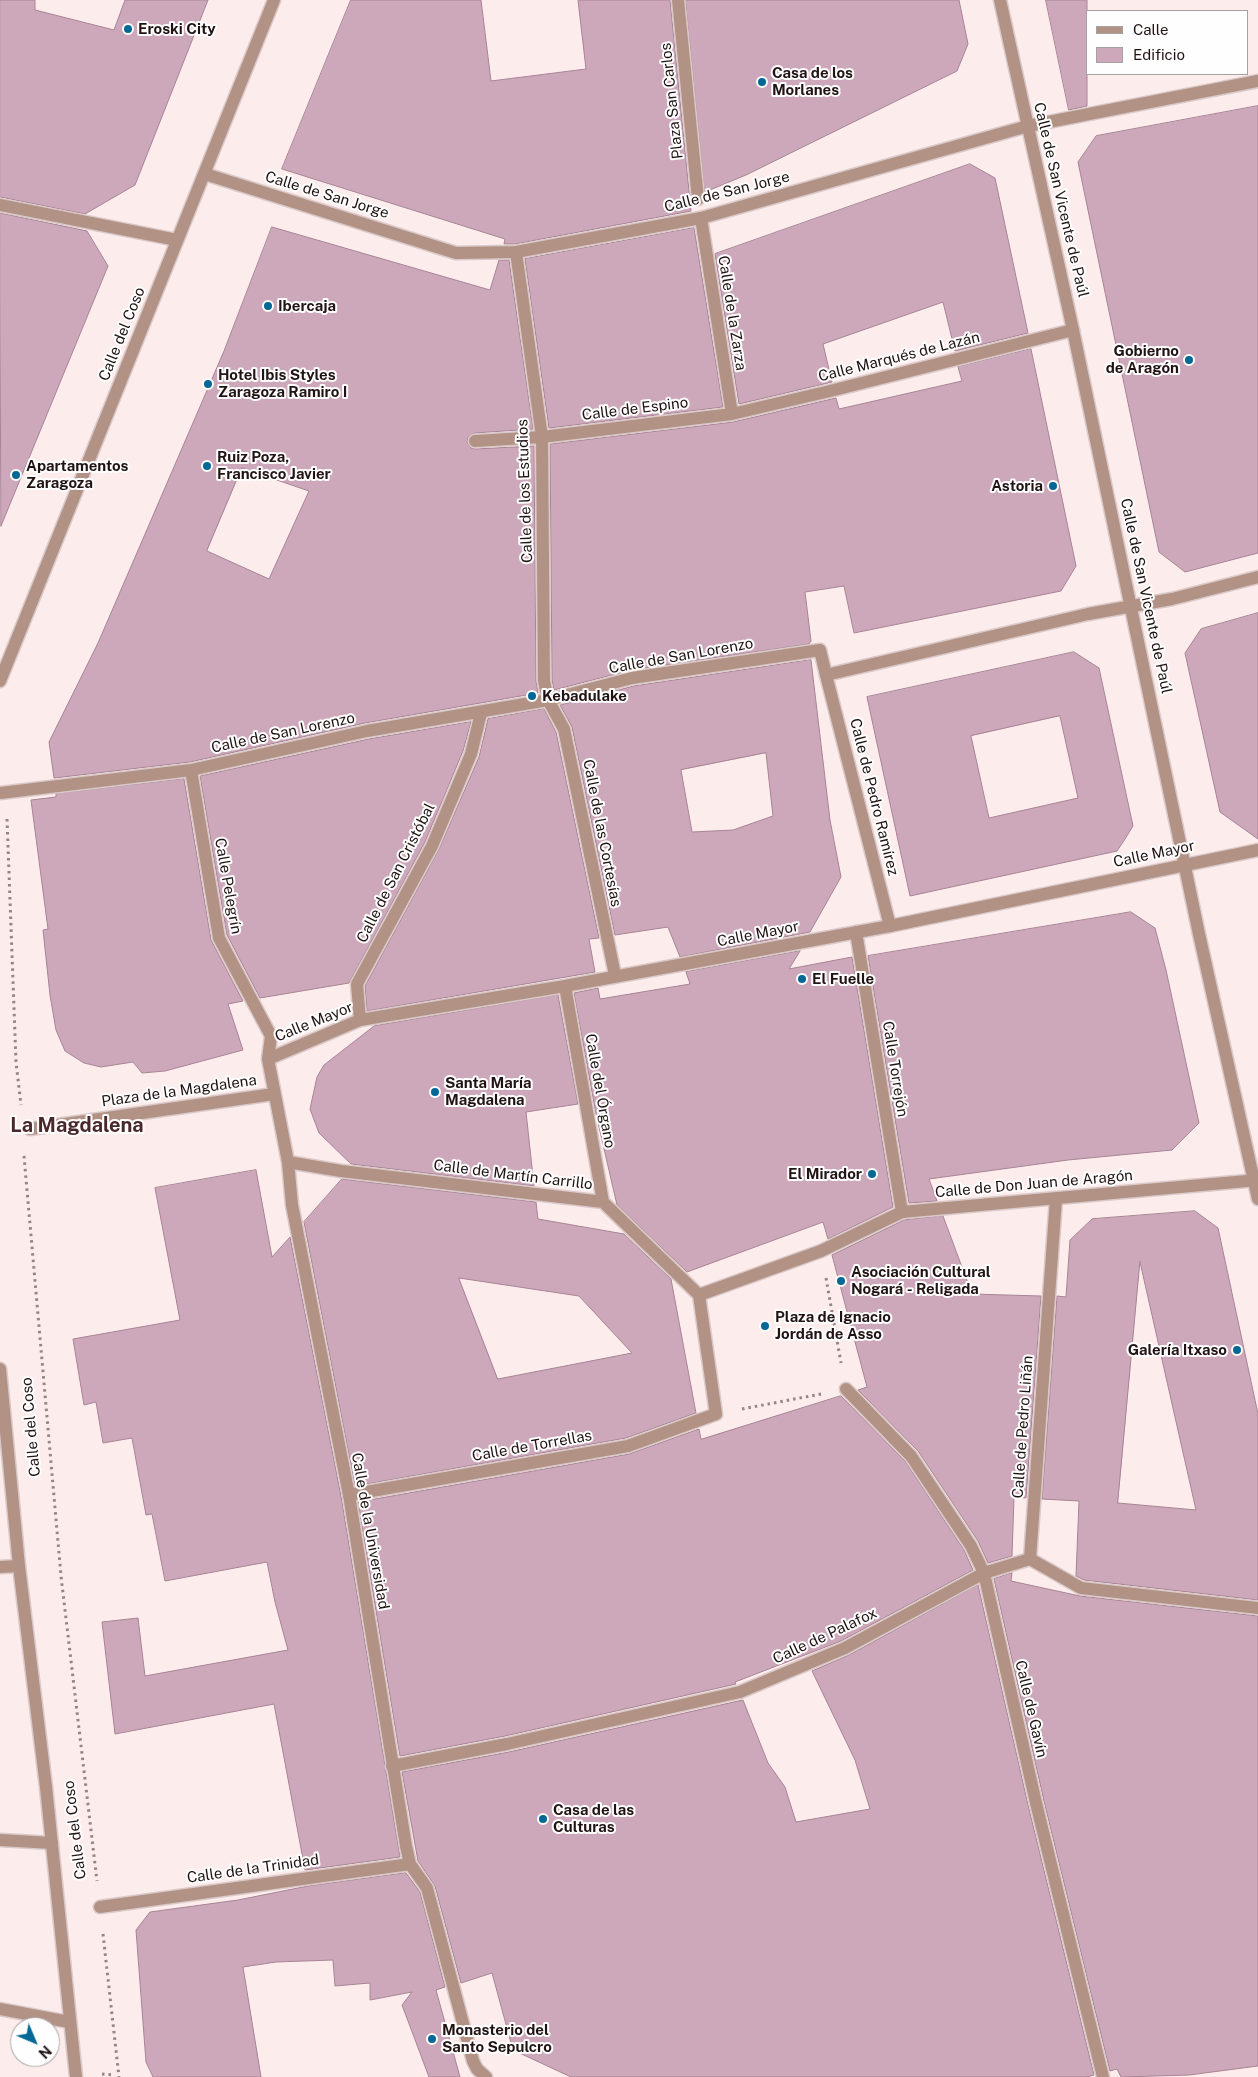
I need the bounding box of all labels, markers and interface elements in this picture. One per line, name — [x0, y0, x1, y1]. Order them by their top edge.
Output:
legend — [1086, 10, 1248, 75]
place label: Eroski City — [138, 20, 216, 38]
text: Calle — [1133, 21, 1169, 38]
marker: Eroski City — [122, 23, 134, 35]
street label: Plaza San Carlos — [657, 42, 687, 160]
text: Edificio — [1133, 46, 1185, 63]
place label: Casa de los Morlanes — [772, 64, 853, 99]
marker: Casa de los Morlanes — [756, 76, 768, 88]
street label: Calle de San Vicente de Paúl — [1030, 101, 1092, 299]
street label: Calle de San Jorge — [263, 168, 391, 222]
street label: Calle de San Jorge — [663, 168, 791, 216]
street label: Calle de la Zarza — [714, 254, 750, 372]
street label: Calle del Coso — [95, 284, 149, 384]
place label: Ibercaja — [278, 297, 336, 315]
marker: Ibercaja — [262, 300, 274, 312]
street label: Calle Marqués de Lazán — [816, 328, 982, 386]
place label: Gobierno de Aragón — [1106, 342, 1179, 377]
marker: Gobierno de Aragón — [1183, 354, 1195, 366]
place label: Hotel Ibis Styles Zaragoza Ramiro I — [218, 366, 347, 401]
marker: Hotel Ibis Styles Zaragoza Ramiro I — [202, 378, 214, 390]
street label: Calle de Espino — [581, 394, 689, 424]
street label: Calle de los Estudios — [513, 419, 537, 563]
place label: Ruiz Poza, Francisco Javier — [217, 448, 331, 483]
place label: Apartamentos Zaragoza — [26, 457, 129, 492]
marker: Ruiz Poza, Francisco Javier — [201, 460, 213, 472]
marker: Apartamentos Zaragoza — [10, 469, 22, 481]
place label: Astoria — [991, 477, 1043, 495]
marker: Astoria — [1047, 480, 1059, 492]
street label: Calle de San Vicente de Paúl — [1116, 497, 1176, 695]
street label: Calle de San Lorenzo — [607, 634, 755, 678]
place label: Kebadulake — [542, 687, 627, 705]
marker: Kebadulake — [526, 690, 538, 702]
street label: Calle de San Lorenzo — [210, 709, 356, 757]
street label: Calle de Pedro Ramírez — [846, 717, 902, 877]
street label: Calle de las Cortesías — [579, 758, 625, 908]
street label: Calle de San Cristóbal — [353, 800, 439, 946]
street label: Calle Pelegrín — [211, 837, 245, 935]
street label: Calle Mayor — [1112, 837, 1196, 871]
street label: Calle Mayor — [716, 917, 800, 951]
place label: El Fuelle — [812, 970, 874, 988]
marker: El Fuelle — [796, 973, 808, 985]
street label: Calle Mayor — [272, 998, 356, 1046]
street label: Calle Torrejón — [879, 1020, 911, 1118]
street label: Calle del Órgano — [581, 1032, 619, 1150]
street label: Plaza de la Magdalena — [100, 1071, 258, 1111]
place label: Santa María Magdalena — [445, 1074, 531, 1109]
marker: Santa María Magdalena — [429, 1086, 441, 1098]
district label: La Magdalena — [10, 1114, 144, 1138]
street label: Calle de Martín Carrillo — [432, 1156, 594, 1194]
place label: El Mirador — [788, 1165, 862, 1183]
street label: Calle de Don Juan de Aragón — [934, 1166, 1134, 1202]
marker: El Mirador — [866, 1168, 878, 1180]
place label: Asociación Cultural Nogará - Religada — [851, 1263, 991, 1298]
marker: Asociación Cultural Nogará - Religada — [835, 1275, 847, 1287]
place label: Plaza de Ignacio Jordán de Asso — [775, 1308, 891, 1343]
marker: Plaza de Ignacio Jordán de Asso — [759, 1320, 771, 1332]
place label: Galería Itxaso — [1128, 1341, 1227, 1359]
marker: Galería Itxaso — [1231, 1344, 1243, 1356]
street label: Calle de Pedro Liñán — [1009, 1355, 1037, 1499]
street label: Calle del Coso — [18, 1377, 44, 1477]
street label: Calle de Torrellas — [471, 1427, 593, 1465]
street label: Calle de la Universidad — [347, 1451, 393, 1611]
street label: Calle de Palafox — [770, 1604, 880, 1668]
street label: Calle de Gavín — [1011, 1659, 1051, 1759]
street label: Calle del Coso — [60, 1779, 90, 1881]
place label: Casa de las Culturas — [553, 1801, 634, 1836]
marker: Casa de las Culturas — [537, 1813, 549, 1825]
street label: Calle de la Trinidad — [186, 1851, 320, 1887]
north arrow — [10, 2017, 60, 2067]
place label: Monasterio del Santo Sepulcro — [442, 2021, 552, 2056]
marker: Monasterio del Santo Sepulcro — [426, 2033, 438, 2045]
text: N — [35, 2042, 54, 2061]

